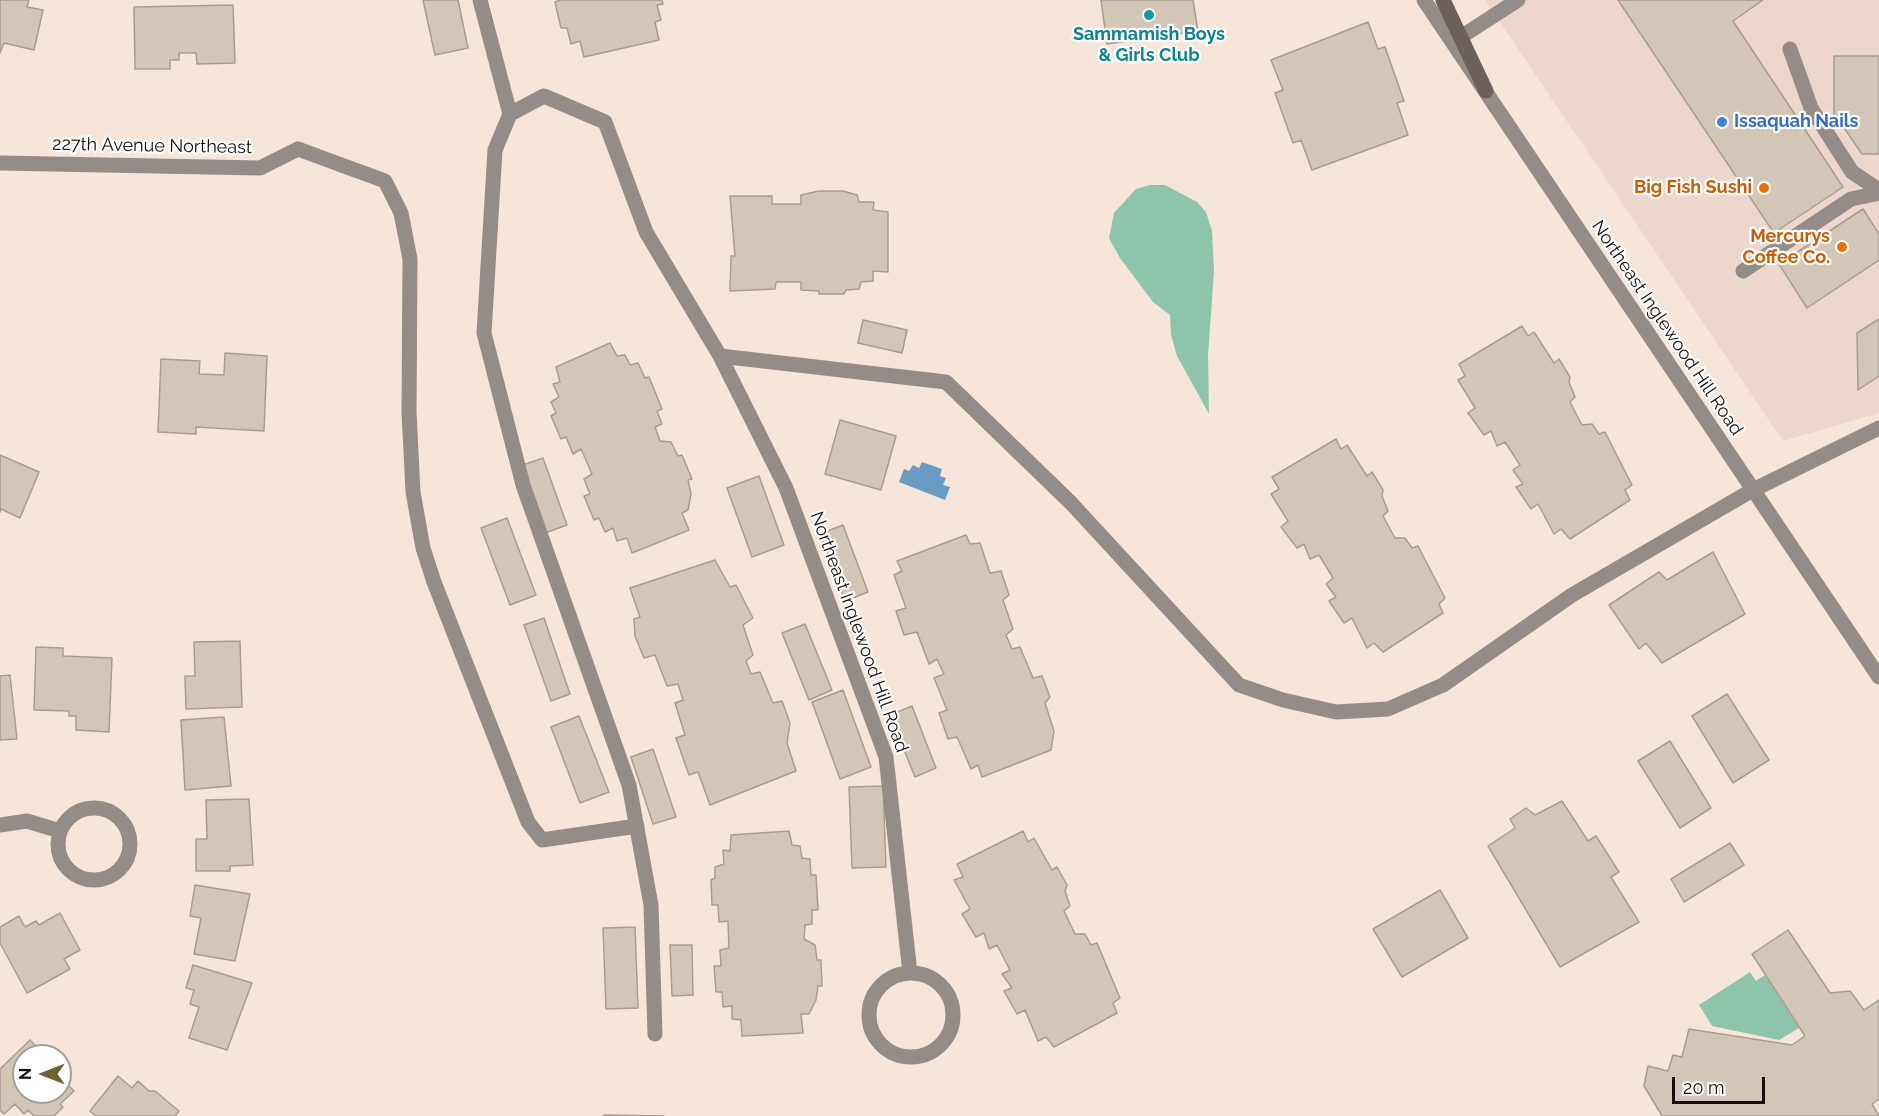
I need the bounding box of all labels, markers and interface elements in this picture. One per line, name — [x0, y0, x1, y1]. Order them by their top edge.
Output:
marker: Sammamish Boys & Girls Club — [1142, 8, 1156, 22]
place label: Sammamish Boys & Girls Club — [1073, 24, 1225, 66]
place label: Issaquah Nails — [1734, 111, 1858, 133]
marker: Issaquah Nails — [1715, 115, 1729, 129]
street label: 227th Avenue Northeast — [52, 133, 252, 159]
place label: Big Fish Sushi — [1634, 177, 1752, 199]
marker: Big Fish Sushi — [1757, 181, 1771, 195]
street label: Northeast Inglewood Hill Road — [1587, 216, 1747, 440]
place label: Mercurys Coffee Co. — [1742, 226, 1830, 268]
marker: Mercurys Coffee Co. — [1835, 240, 1849, 254]
street label: Northeast Inglewood Hill Road — [805, 509, 913, 755]
north arrow — [12, 1044, 72, 1104]
scale bar — [1675, 1065, 1768, 1103]
text: N — [16, 1068, 35, 1080]
text: 20 m — [1683, 1077, 1725, 1098]

